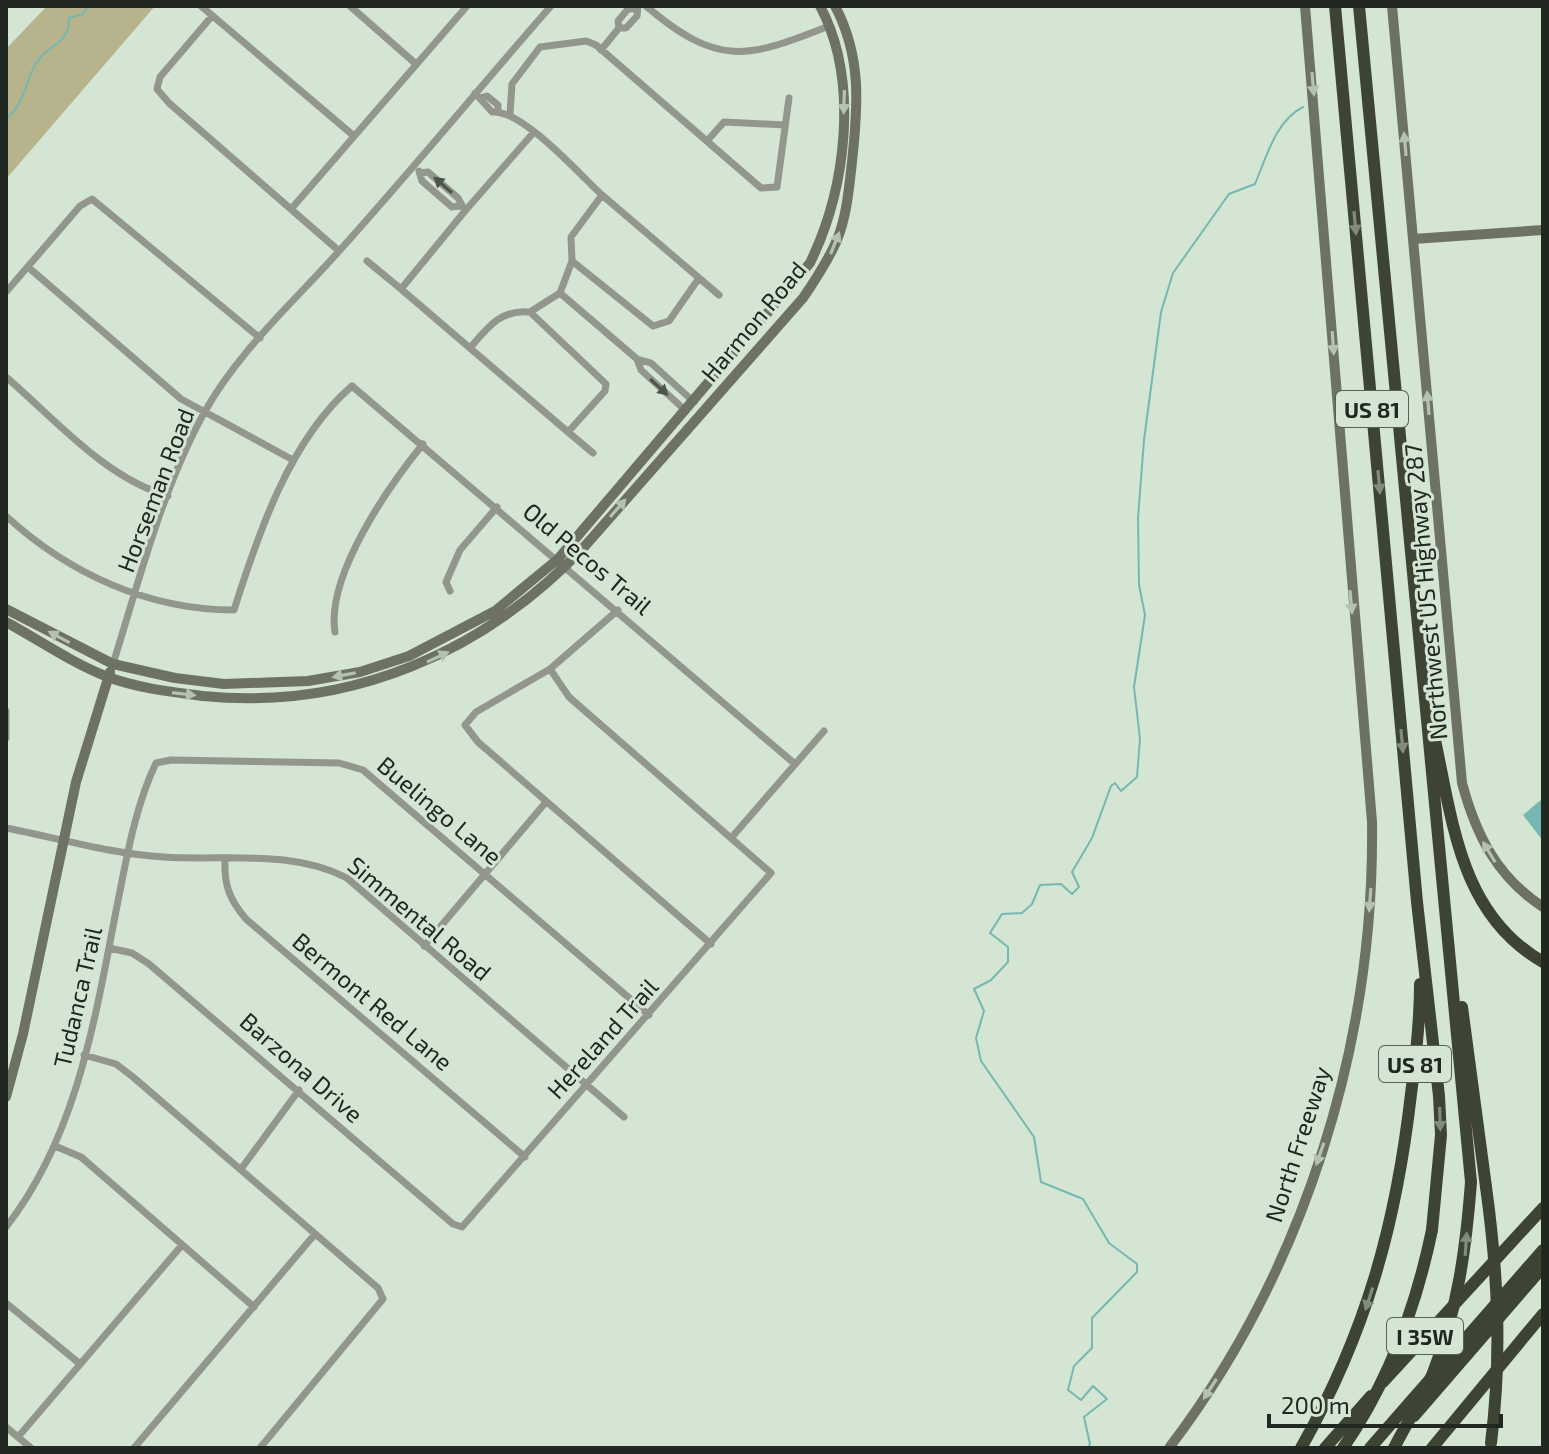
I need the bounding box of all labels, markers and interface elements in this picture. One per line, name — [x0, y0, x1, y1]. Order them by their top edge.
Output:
one-way arrow — [1307, 72, 1320, 97]
one-way arrow — [837, 90, 850, 115]
one-way arrow — [1398, 131, 1411, 156]
one-way arrow — [434, 177, 454, 194]
one-way arrow — [1349, 211, 1362, 236]
one-way arrow — [829, 231, 842, 255]
street label: Harmon Road — [694, 255, 812, 387]
one-way arrow — [1327, 331, 1340, 356]
one-way arrow — [649, 377, 668, 395]
one-way arrow — [1421, 390, 1434, 415]
road number: US 81 — [1336, 391, 1408, 427]
street label: Horseman Road — [110, 404, 200, 576]
street label: Northwest US Highway 287 — [1398, 443, 1452, 741]
one-way arrow — [1373, 470, 1386, 495]
street label: Old Pecos Trail — [518, 496, 658, 620]
one-way arrow — [609, 499, 627, 518]
one-way arrow — [1345, 590, 1358, 615]
one-way arrow — [47, 631, 70, 644]
one-way arrow — [426, 650, 449, 664]
one-way arrow — [332, 669, 357, 681]
one-way arrow — [172, 687, 197, 700]
one-way arrow — [1396, 729, 1409, 754]
street label: Buelingo Lane — [372, 750, 508, 870]
one-way arrow — [1482, 841, 1496, 863]
street label: Simmental Road — [343, 850, 497, 986]
one-way arrow — [1363, 888, 1376, 913]
street label: Tudanca Trail — [47, 924, 107, 1070]
street label: Bermont Red Lane — [287, 926, 459, 1076]
street label: Hereland Trail — [541, 972, 663, 1104]
street label: Barzona Drive — [235, 1006, 369, 1128]
road number: US 81 — [1379, 1046, 1451, 1082]
street label: North Freeway — [1258, 1062, 1336, 1225]
one-way arrow — [1433, 1107, 1446, 1132]
one-way arrow — [1314, 1143, 1326, 1167]
one-way arrow — [1460, 1231, 1473, 1256]
one-way arrow — [1362, 1287, 1374, 1311]
road number: I 35W — [1387, 1318, 1463, 1354]
one-way arrow — [1204, 1378, 1218, 1400]
scale bar — [1269, 1378, 1501, 1428]
text: 200 m — [1281, 1390, 1350, 1419]

